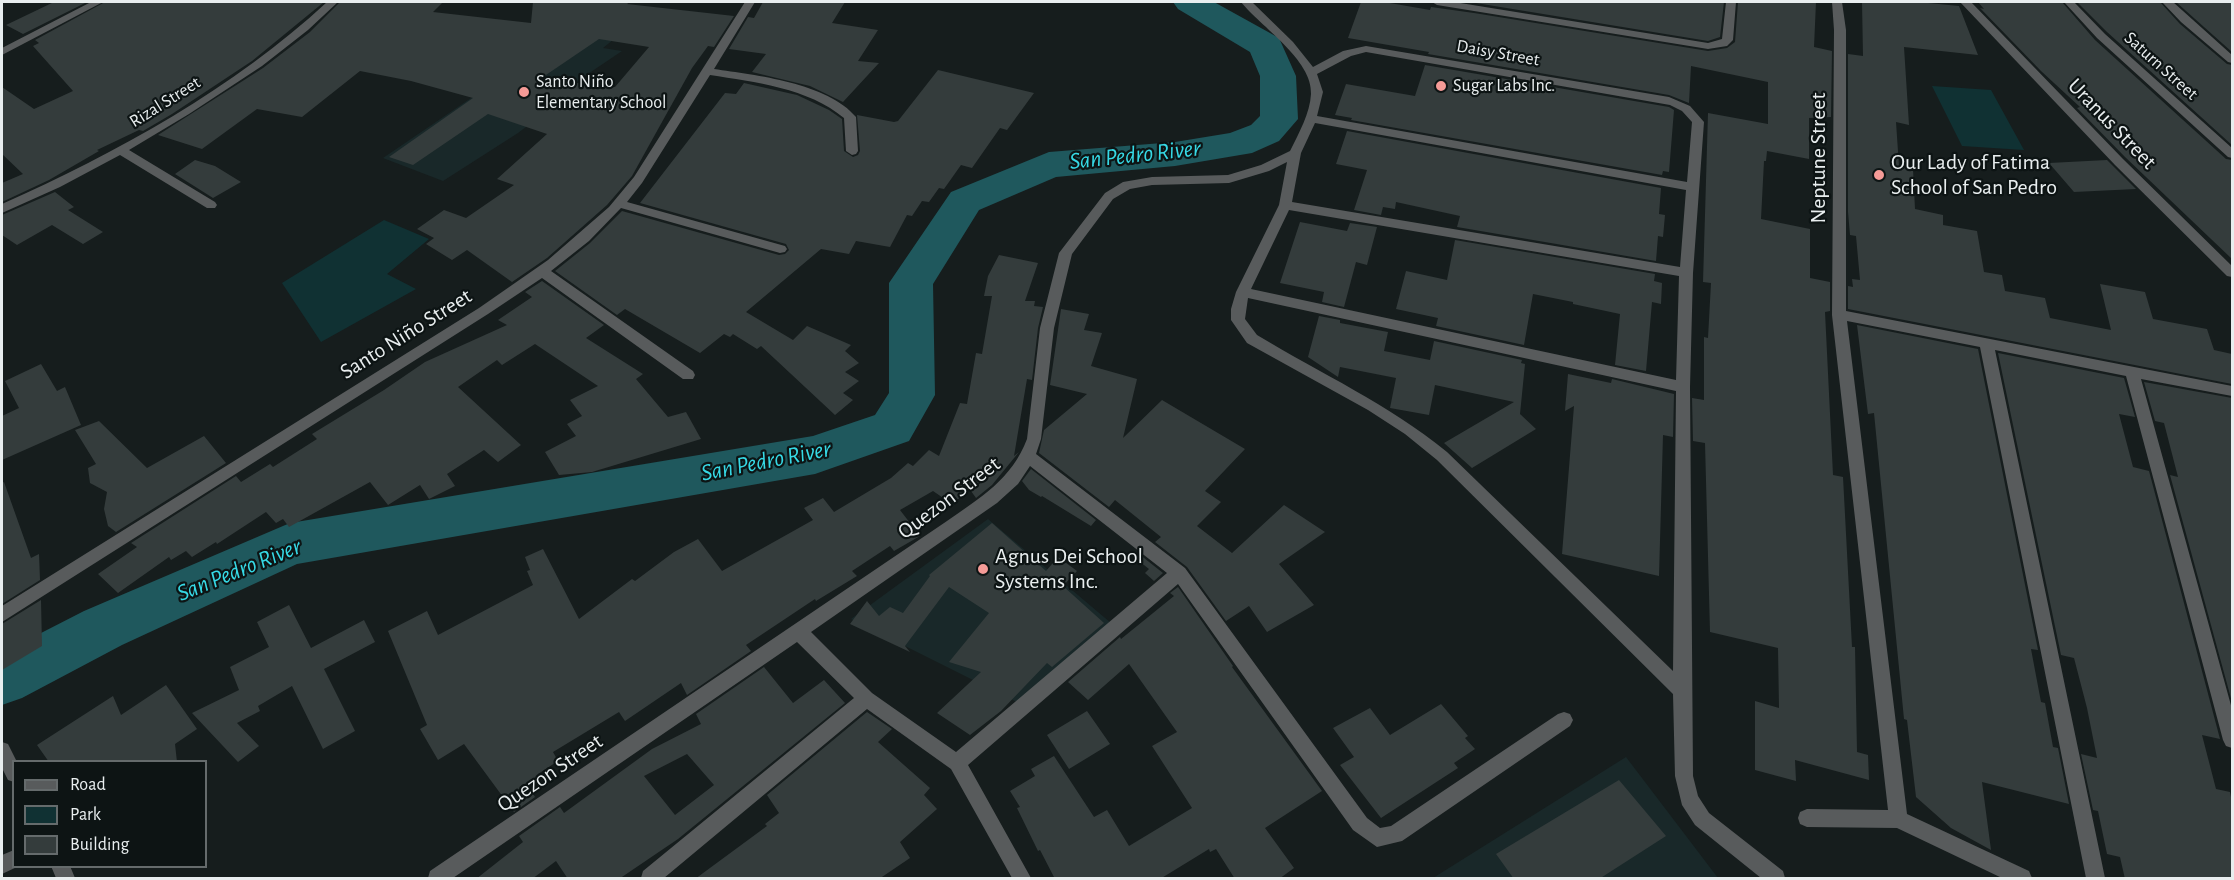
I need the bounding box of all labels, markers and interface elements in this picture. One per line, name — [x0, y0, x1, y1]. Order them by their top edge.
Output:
street label: Saturn Street — [2120, 27, 2202, 105]
street label: Daisy Street — [1455, 35, 1541, 71]
place label: Santo Niño Elementary School — [536, 71, 666, 113]
street label: Rizal Street — [125, 72, 205, 132]
street label: Uranus Street — [2062, 73, 2162, 175]
place label: Sugar Labs Inc. — [1453, 75, 1555, 97]
marker: Sugar Labs Inc. — [1434, 79, 1448, 93]
marker: Santo Niño Elementary School — [517, 85, 531, 99]
street label: Neptune Street — [1805, 93, 1831, 223]
water label: San Pedro River — [1068, 134, 1202, 176]
place label: Our Lady of Fatima School of San Pedro — [1891, 149, 2057, 200]
marker: Our Lady of Fatima School of San Pedro — [1872, 168, 1886, 182]
street label: Santo Niño Street — [335, 283, 477, 385]
water label: San Pedro River — [699, 434, 833, 488]
street label: Quezon Street — [893, 451, 1005, 545]
water label: San Pedro River — [173, 532, 305, 608]
place label: Agnus Dei School Systems Inc. — [995, 543, 1143, 594]
marker: Agnus Dei School Systems Inc. — [976, 562, 990, 576]
street label: Quezon Street — [492, 728, 608, 818]
legend — [12, 760, 207, 868]
text: Road — [70, 776, 106, 794]
text: Park — [70, 806, 101, 824]
text: Building — [70, 836, 129, 854]

